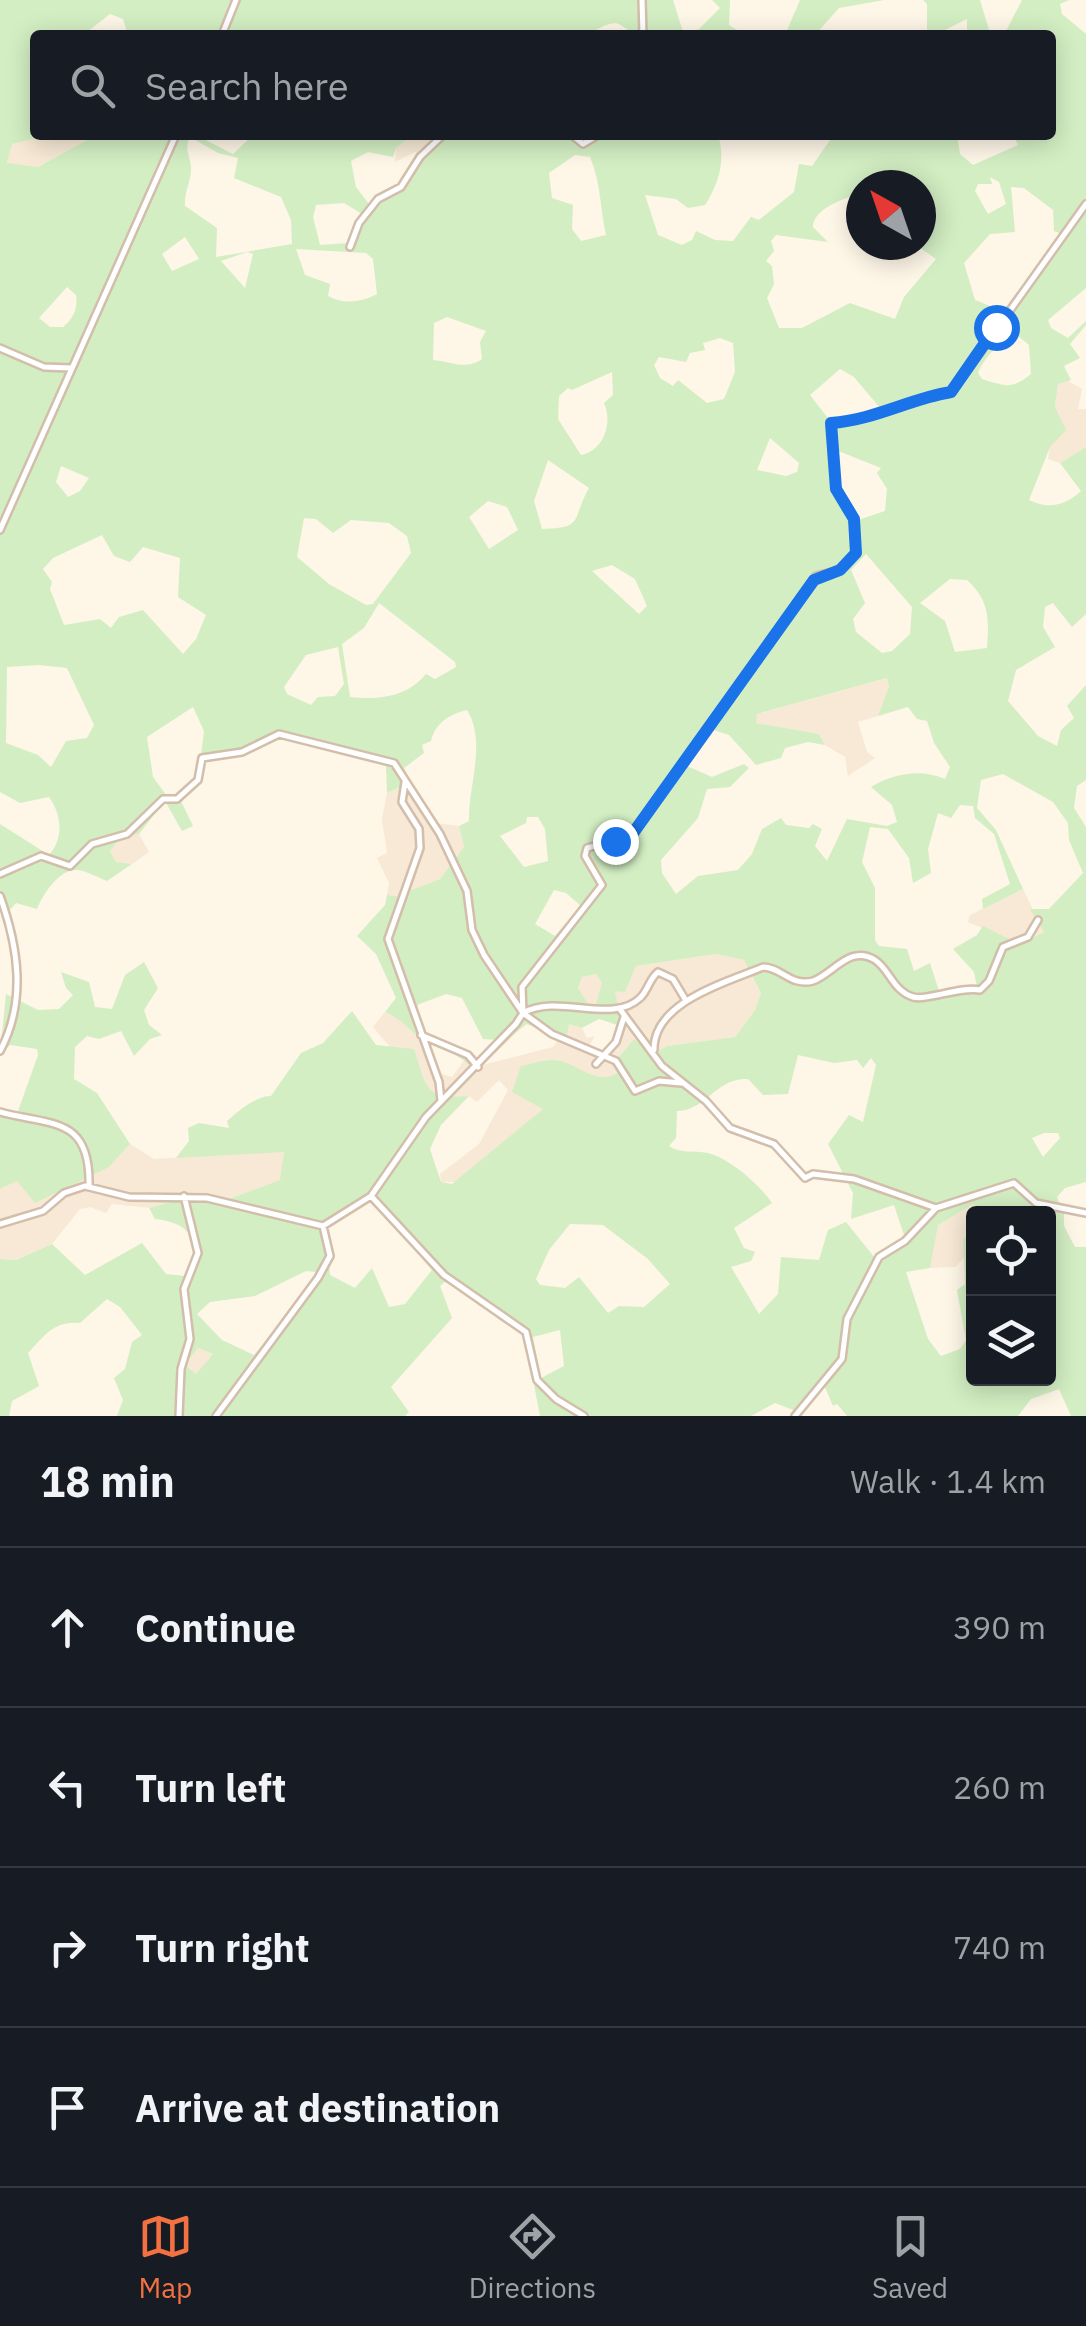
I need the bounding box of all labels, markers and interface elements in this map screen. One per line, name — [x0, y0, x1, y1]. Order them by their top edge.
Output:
search box — [30, 30, 1056, 140]
icon: search — [65, 58, 120, 113]
text: Search here — [145, 61, 349, 110]
north arrow — [846, 170, 936, 260]
route start — [974, 305, 1020, 351]
route end — [593, 819, 639, 865]
map controls — [966, 1206, 1056, 1386]
button: locate — [966, 1206, 1056, 1296]
button: layers — [966, 1296, 1056, 1386]
text: 18 min — [40, 1454, 175, 1509]
text: Walk · 1.4 km — [850, 1460, 1046, 1502]
icon: ahead — [40, 1600, 95, 1655]
text: Continue — [135, 1603, 296, 1652]
text: 390 m — [953, 1606, 1046, 1648]
icon: left — [40, 1760, 95, 1815]
text: Turn left — [135, 1763, 286, 1812]
text: 260 m — [953, 1766, 1046, 1808]
icon: right — [40, 1920, 95, 1975]
text: Turn right — [135, 1923, 310, 1972]
text: 740 m — [953, 1926, 1046, 1968]
icon: arrive — [40, 2080, 95, 2135]
text: Arrive at destination — [135, 2083, 500, 2132]
tab: Map — [138, 2209, 193, 2306]
tab: Directions — [469, 2209, 596, 2306]
tab: Saved — [872, 2209, 948, 2306]

